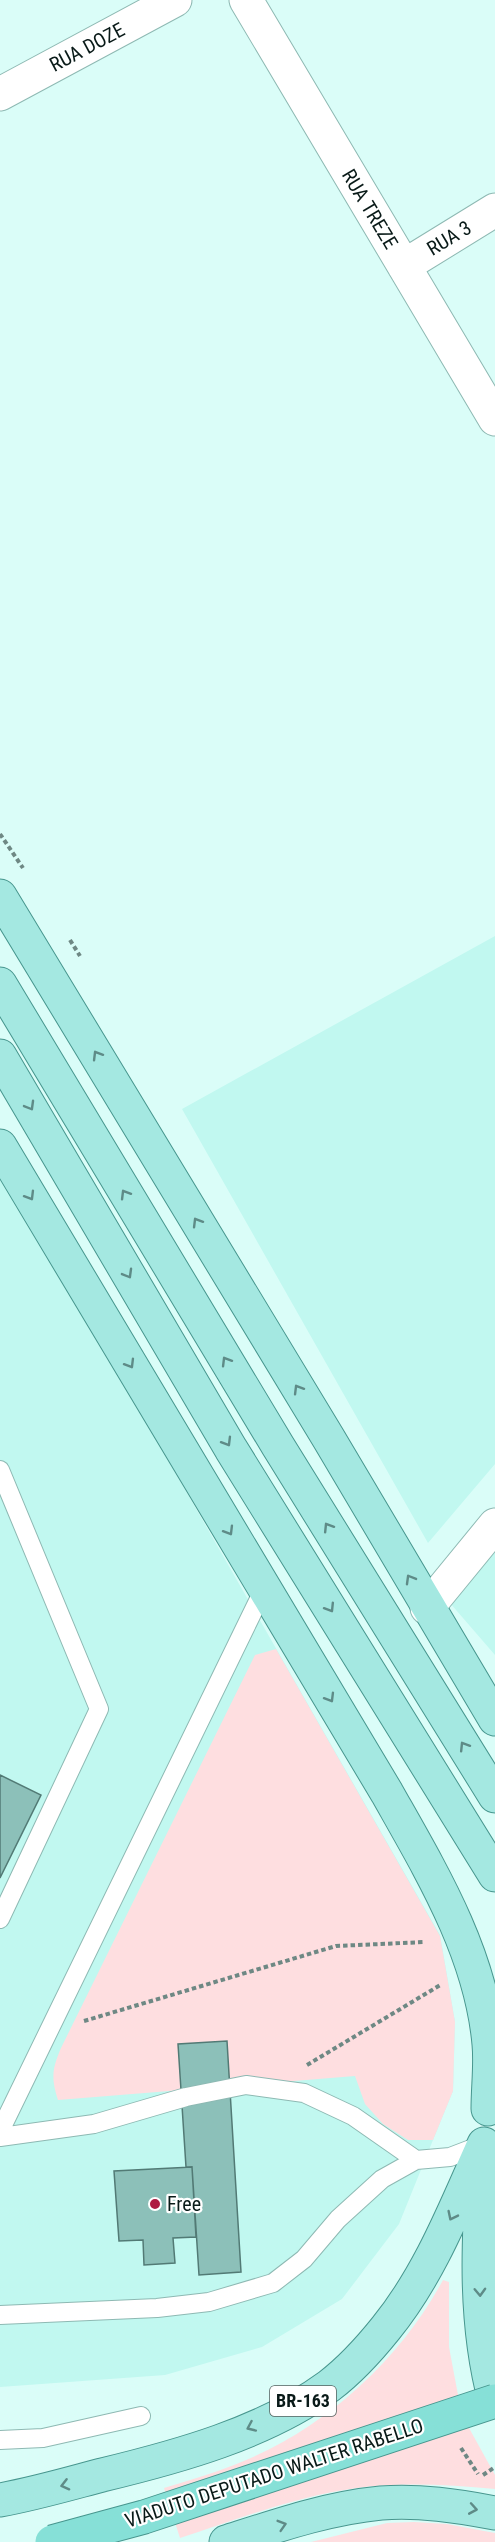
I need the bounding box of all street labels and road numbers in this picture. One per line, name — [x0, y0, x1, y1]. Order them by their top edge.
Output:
street label: RUA DOZE — [45, 17, 129, 77]
street label: RUA TREZE — [337, 165, 403, 253]
street label: RUA 3 — [422, 215, 476, 261]
road number: BR-163 — [270, 2386, 336, 2416]
street label: VIADUTO DEPUTADO WALTER RABELLO — [122, 2413, 426, 2533]

